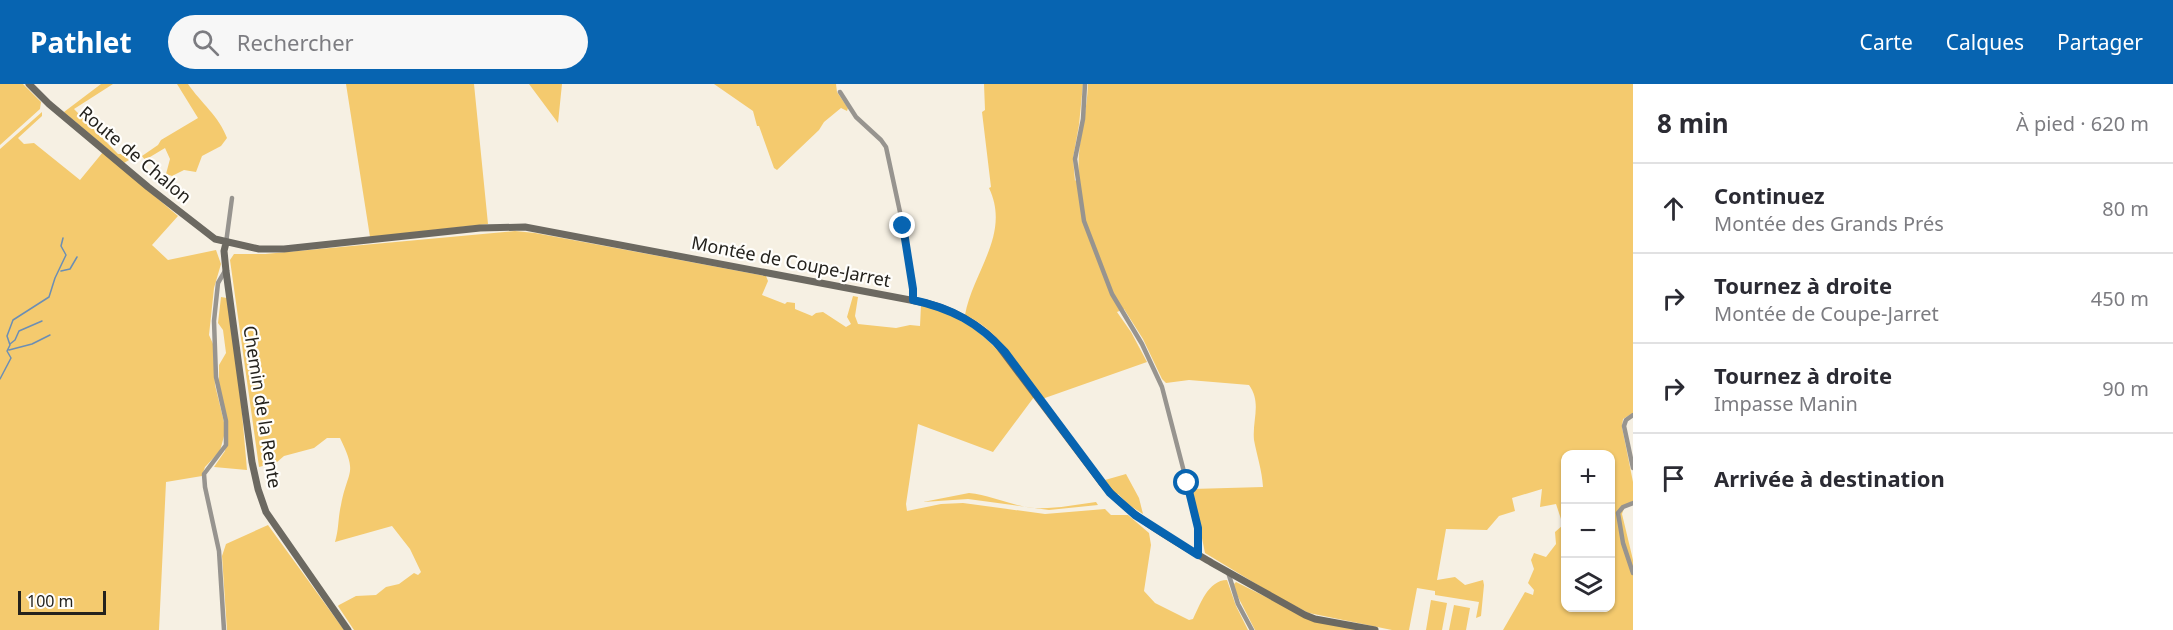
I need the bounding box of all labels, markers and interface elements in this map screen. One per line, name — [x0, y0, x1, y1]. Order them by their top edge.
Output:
search box — [168, 15, 588, 69]
text: Pathlet — [30, 23, 132, 61]
icon: search — [189, 26, 222, 59]
text: Rechercher — [237, 27, 354, 57]
text: Carte — [1860, 28, 1913, 56]
text: Calques — [1946, 28, 2024, 56]
text: Partager — [2057, 28, 2143, 56]
street label: Route de Chalon — [74, 100, 197, 208]
text: 8 min — [1657, 105, 1729, 141]
text: À pied · 620 m — [2016, 110, 2149, 137]
text: Continuez — [1714, 180, 1825, 210]
icon: ahead — [1657, 192, 1690, 225]
text: 80 m — [2102, 195, 2149, 222]
text: Montée des Grands Prés — [1714, 210, 1944, 237]
route end — [889, 212, 915, 238]
street label: Montée de Coupe-Jarret — [690, 230, 893, 292]
text: Tournez à droite — [1714, 270, 1892, 300]
icon: right — [1657, 282, 1690, 315]
text: 450 m — [2091, 285, 2149, 312]
text: Montée de Coupe-Jarret — [1714, 300, 1939, 327]
street label: Chemin de la Rente — [238, 324, 288, 490]
text: Tournez à droite — [1714, 360, 1892, 390]
icon: right — [1657, 372, 1690, 405]
text: 90 m — [2102, 375, 2149, 402]
text: Impasse Manin — [1714, 390, 1858, 417]
map controls — [1561, 450, 1615, 612]
button: + — [1561, 450, 1615, 504]
icon: arrive — [1657, 462, 1690, 495]
text: Arrivée à destination — [1714, 463, 1945, 493]
route start — [1173, 469, 1199, 495]
button: − — [1561, 504, 1615, 558]
button: layers — [1561, 558, 1615, 612]
scale bar — [18, 588, 106, 616]
text: 100 m — [27, 590, 74, 612]

